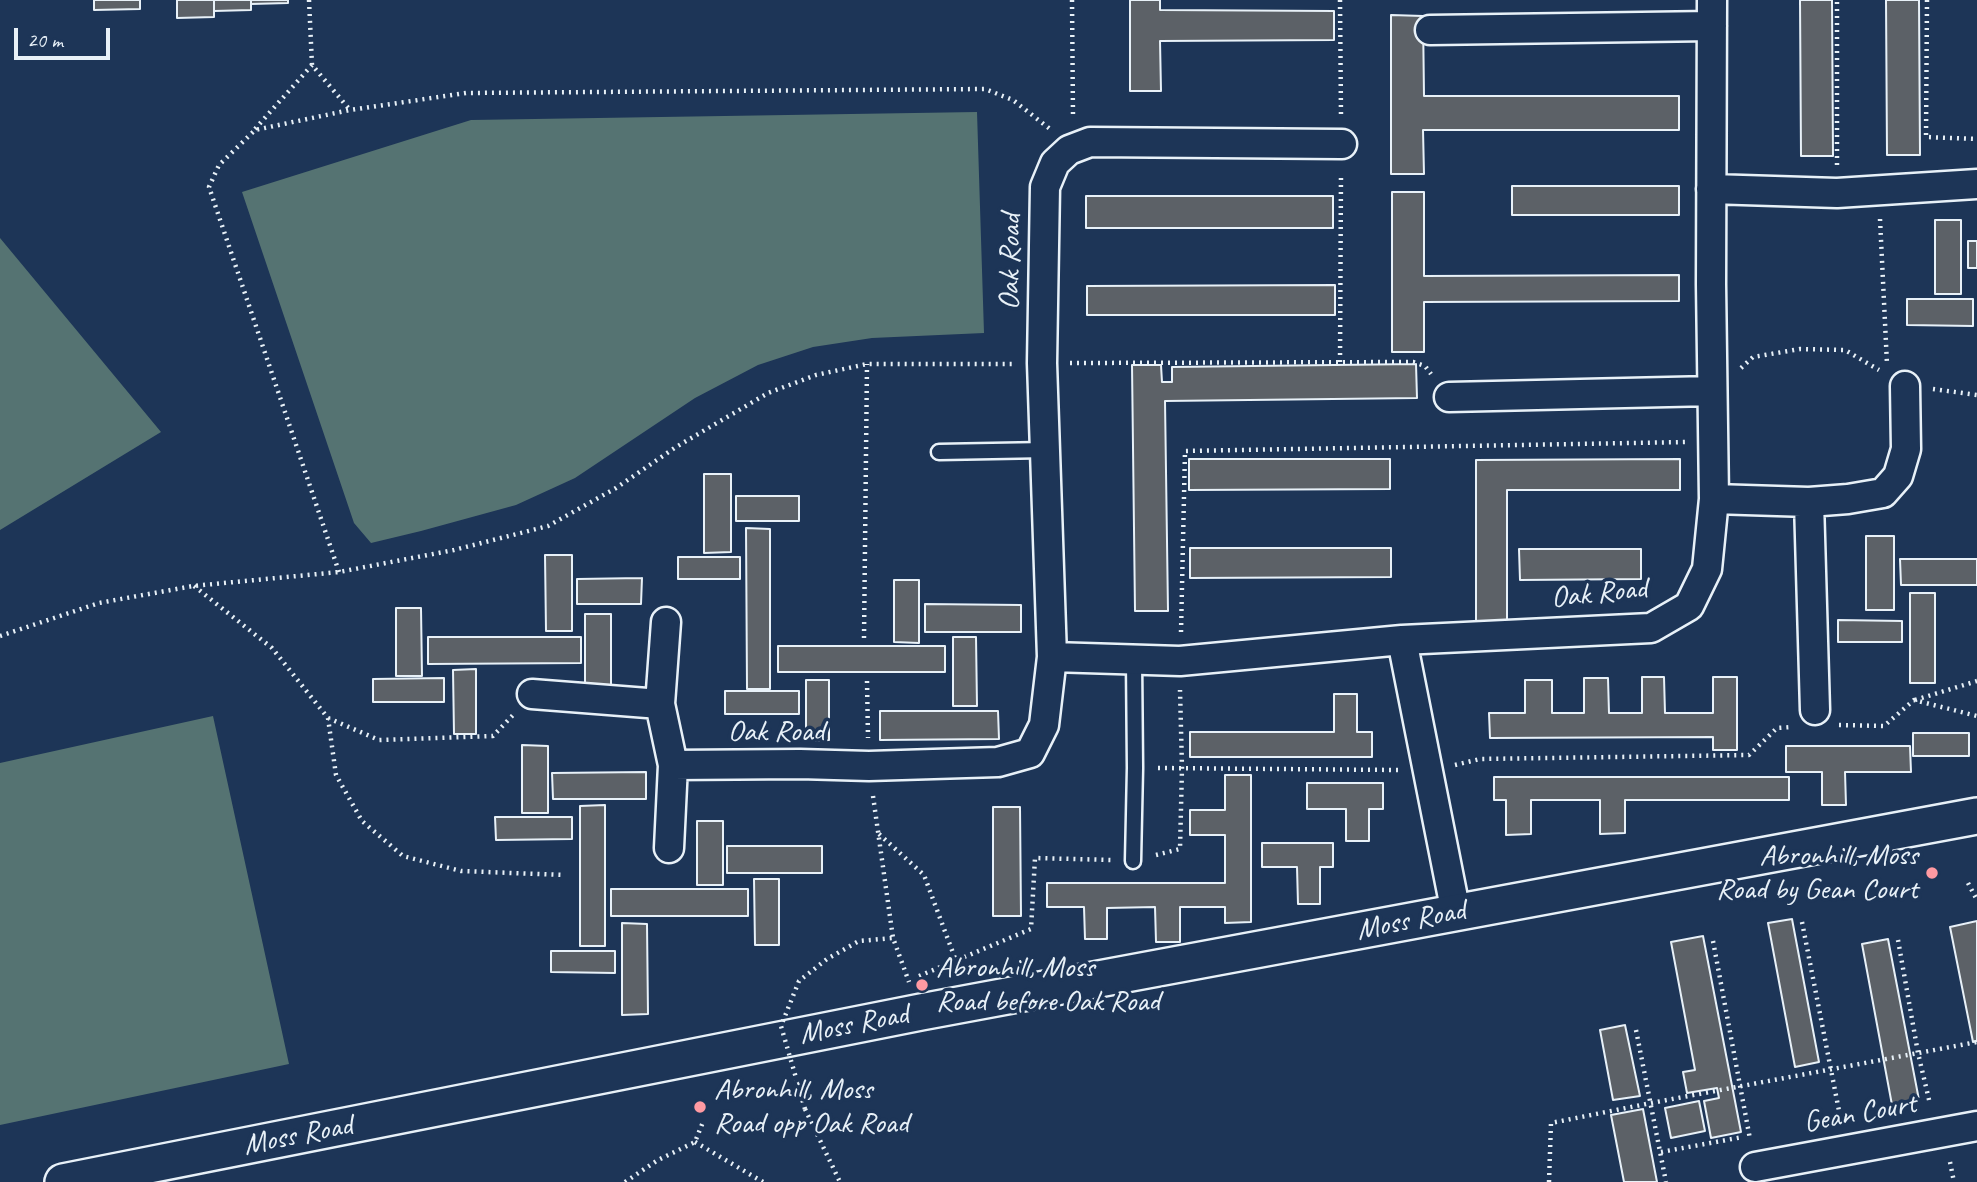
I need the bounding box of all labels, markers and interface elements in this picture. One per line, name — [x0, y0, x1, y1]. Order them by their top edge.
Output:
scale bar — [18, 14, 114, 58]
text: 20 m — [27, 27, 63, 53]
street label: Oak Road — [992, 213, 1030, 311]
street label: Oak Road — [1549, 571, 1649, 617]
street label: Oak Road — [728, 714, 824, 750]
place label: Abronhill, Moss Road by Gean Court — [1716, 838, 1918, 908]
marker: Abronhill, Moss Road by Gean Court — [1924, 865, 1940, 881]
street label: Moss Road — [1354, 893, 1468, 949]
place label: Abronhill, Moss Road before Oak Road — [936, 950, 1160, 1020]
marker: Abronhill, Moss Road before Oak Road — [914, 977, 930, 993]
street label: Moss Road — [797, 997, 911, 1053]
place label: Abronhill, Moss Road opp Oak Road — [714, 1072, 908, 1142]
street label: Gean Court — [1801, 1086, 1919, 1142]
marker: Abronhill, Moss Road opp Oak Road — [692, 1099, 708, 1115]
street label: Moss Road — [241, 1108, 355, 1164]

